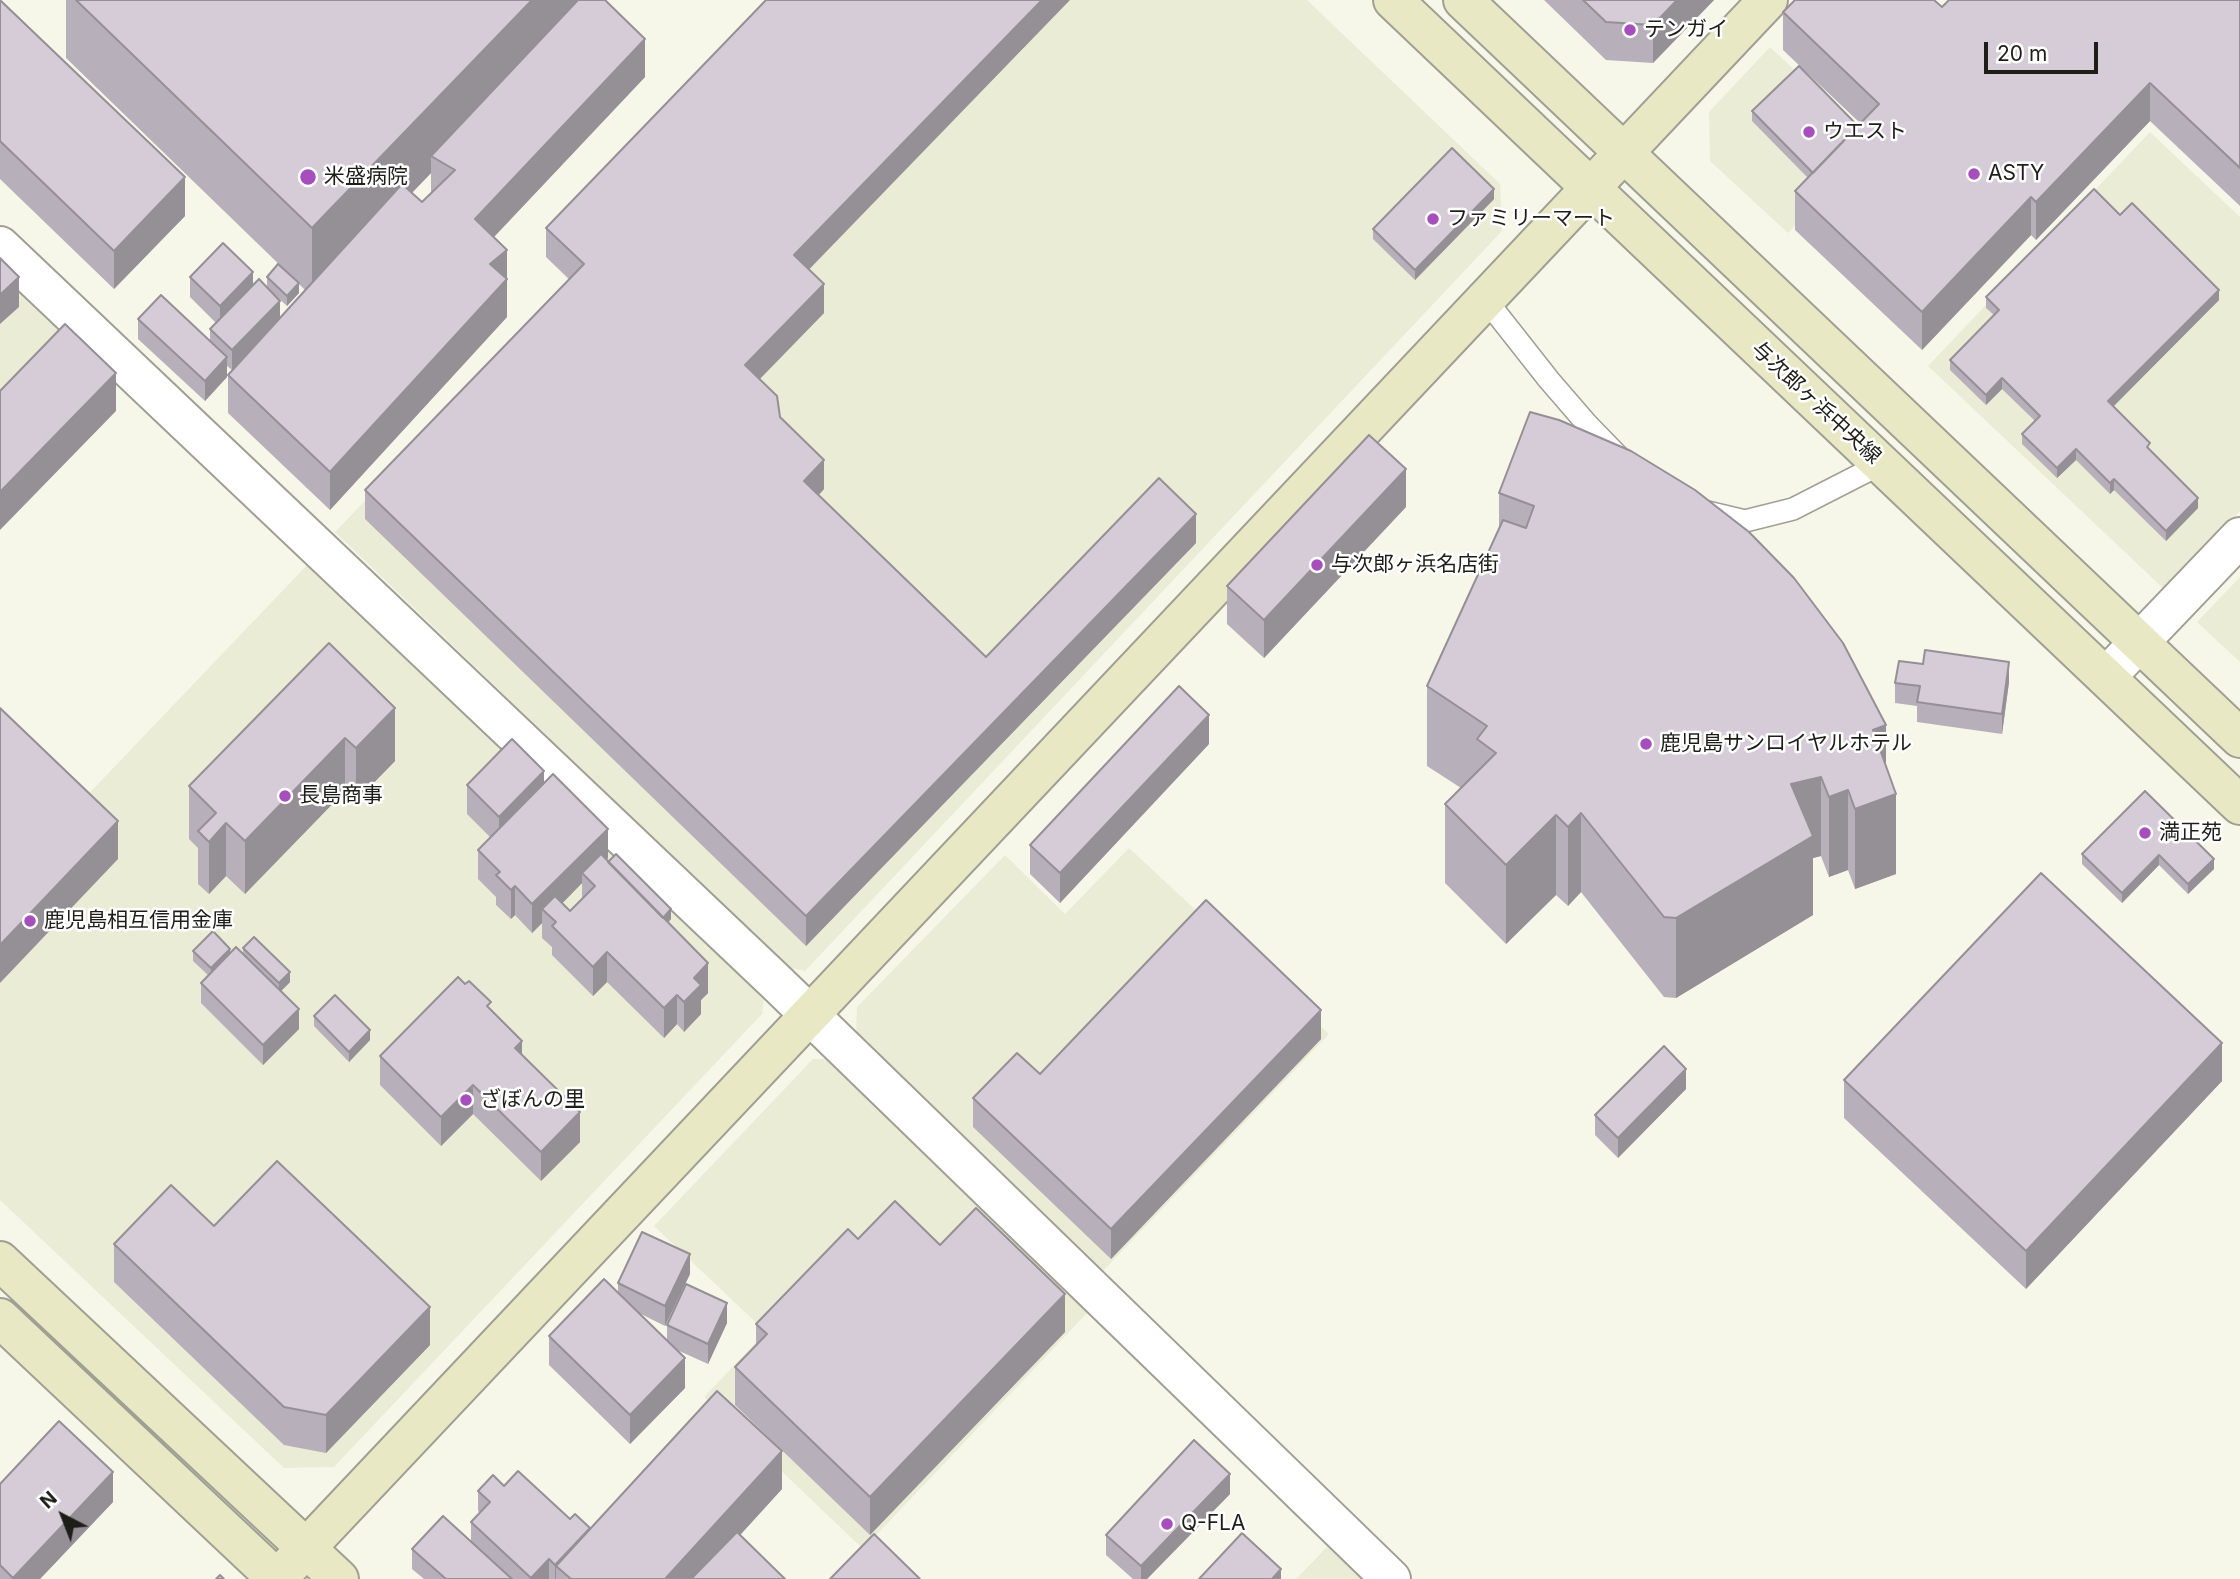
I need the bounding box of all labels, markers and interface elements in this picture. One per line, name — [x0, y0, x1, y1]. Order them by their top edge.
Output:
place label: テンガイ — [1644, 17, 1728, 43]
marker: テンガイ — [1622, 22, 1638, 38]
scale bar — [1988, 28, 2102, 72]
text: 20 m — [1997, 41, 2047, 66]
place label: ウエスト — [1823, 119, 1907, 145]
marker: ウエスト — [1801, 124, 1817, 140]
place label: ASTY — [1988, 161, 2044, 187]
place label: 米盛病院 — [324, 164, 408, 190]
marker: ASTY — [1966, 166, 1982, 182]
marker: 米盛病院 — [298, 167, 318, 187]
place label: ファミリーマート — [1447, 206, 1615, 232]
marker: ファミリーマート — [1425, 211, 1441, 227]
street label: 与次郎ヶ浜中央線 — [1746, 336, 1886, 470]
place label: 与次郎ヶ浜名店街 — [1331, 552, 1499, 578]
marker: 与次郎ヶ浜名店街 — [1309, 557, 1325, 573]
place label: 鹿児島サンロイヤルホテル — [1660, 731, 1912, 757]
marker: 鹿児島サンロイヤルホテル — [1638, 736, 1654, 752]
place label: 長島商事 — [299, 783, 383, 809]
marker: 長島商事 — [277, 788, 293, 804]
place label: 満正苑 — [2159, 820, 2222, 846]
marker: 満正苑 — [2137, 825, 2153, 841]
place label: 鹿児島相互信用金庫 — [44, 908, 233, 934]
marker: 鹿児島相互信用金庫 — [22, 913, 38, 929]
place label: ざぼんの里 — [480, 1087, 585, 1113]
marker: ざぼんの里 — [458, 1092, 474, 1108]
north arrow — [28, 1481, 98, 1551]
text: N — [36, 1487, 62, 1513]
place label: Q-FLA — [1181, 1511, 1245, 1537]
marker: Q-FLA — [1159, 1516, 1175, 1532]

